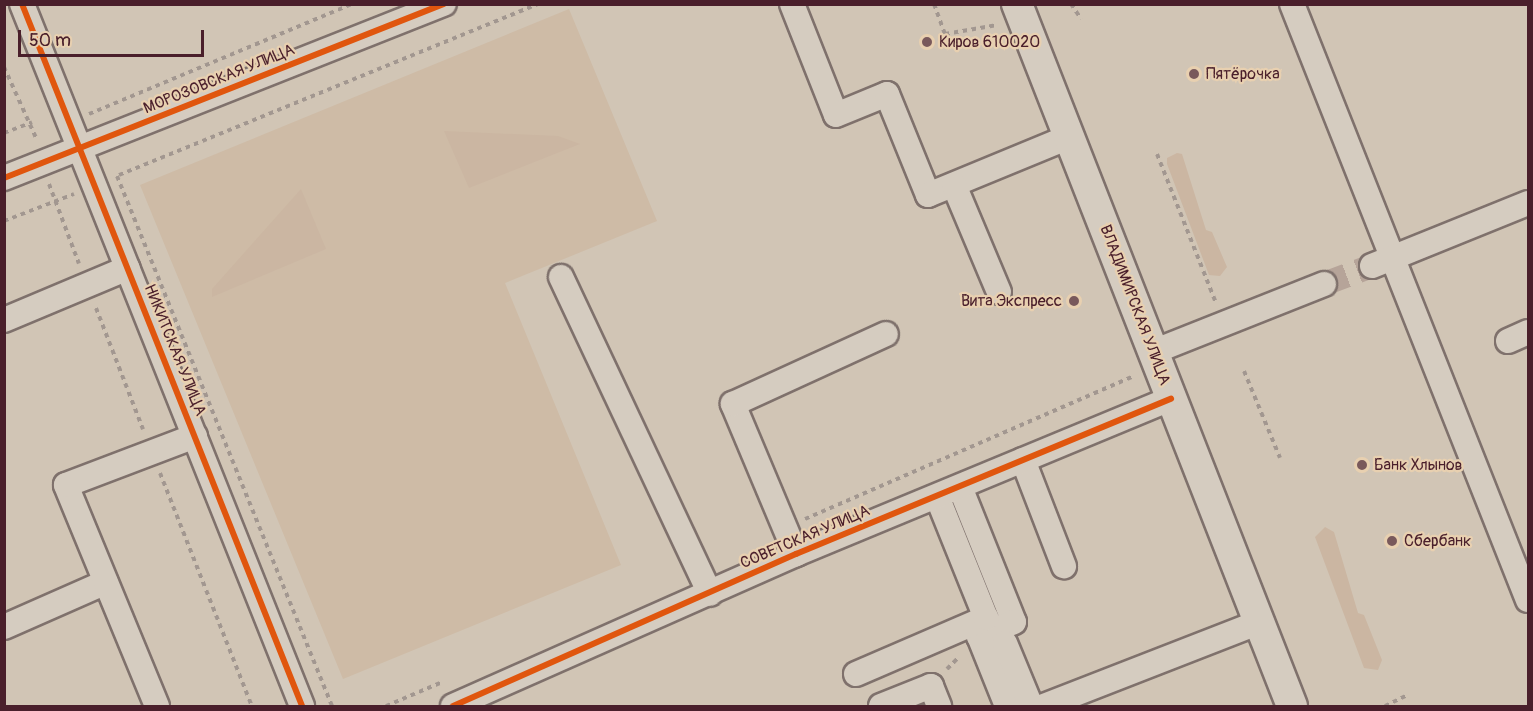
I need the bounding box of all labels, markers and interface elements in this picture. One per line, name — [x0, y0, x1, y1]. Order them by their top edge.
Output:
scale bar — [21, 18, 207, 56]
text: 50 m — [29, 29, 71, 52]
place label: Киров 610020 — [939, 32, 1040, 52]
marker: Киров 610020 — [920, 35, 934, 49]
street label: МОРОЗОВСКАЯ УЛИЦА — [141, 40, 297, 118]
place label: Пятёрочка — [1206, 64, 1280, 84]
marker: Пятёрочка — [1187, 67, 1201, 81]
street label: ВЛАДИМИРСКАЯ УЛИЦА — [1096, 222, 1174, 388]
street label: НИКИТСКАЯ УЛИЦА — [140, 281, 210, 419]
place label: Вита Экспресс — [961, 291, 1062, 311]
marker: Вита Экспресс — [1067, 294, 1081, 308]
place label: Банк Хлынов — [1374, 455, 1462, 475]
marker: Банк Хлынов — [1355, 458, 1369, 472]
street label: СОВЕТСКАЯ УЛИЦА — [737, 501, 873, 573]
place label: Сбербанк — [1404, 531, 1471, 551]
marker: Сбербанк — [1385, 534, 1399, 548]

